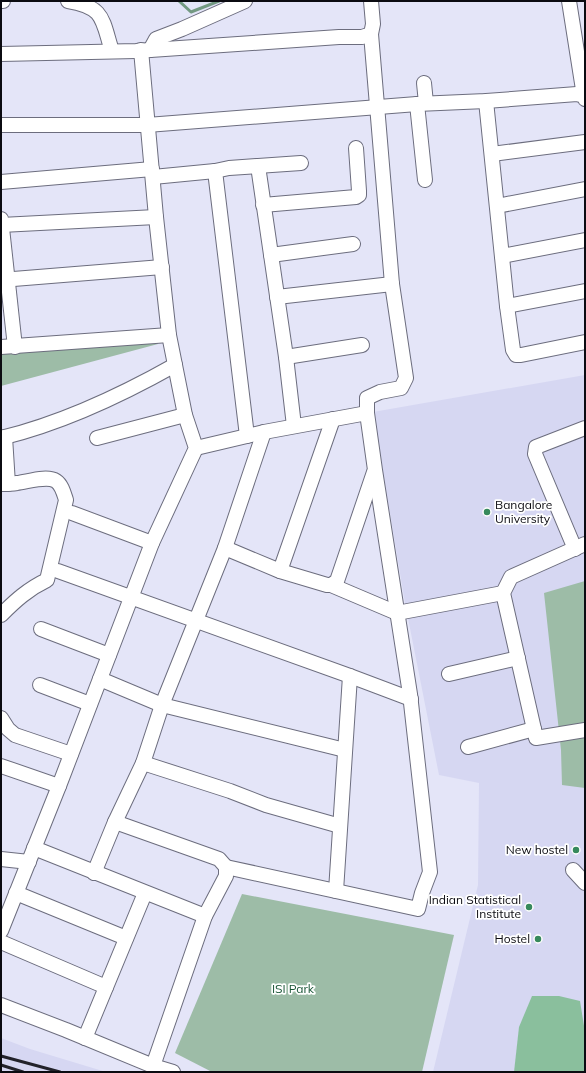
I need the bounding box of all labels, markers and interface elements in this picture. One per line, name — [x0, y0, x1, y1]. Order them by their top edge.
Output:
place label: Bangalore University — [495, 497, 552, 526]
marker: Bangalore University — [482, 507, 492, 517]
place label: New hostel — [506, 842, 568, 857]
marker: New hostel — [571, 845, 581, 855]
place label: Indian Statistical Institute — [429, 892, 521, 921]
marker: Indian Statistical Institute — [524, 902, 534, 912]
place label: Hostel — [495, 931, 530, 946]
marker: Hostel — [533, 934, 543, 944]
park label: ISI Park — [272, 981, 315, 996]

